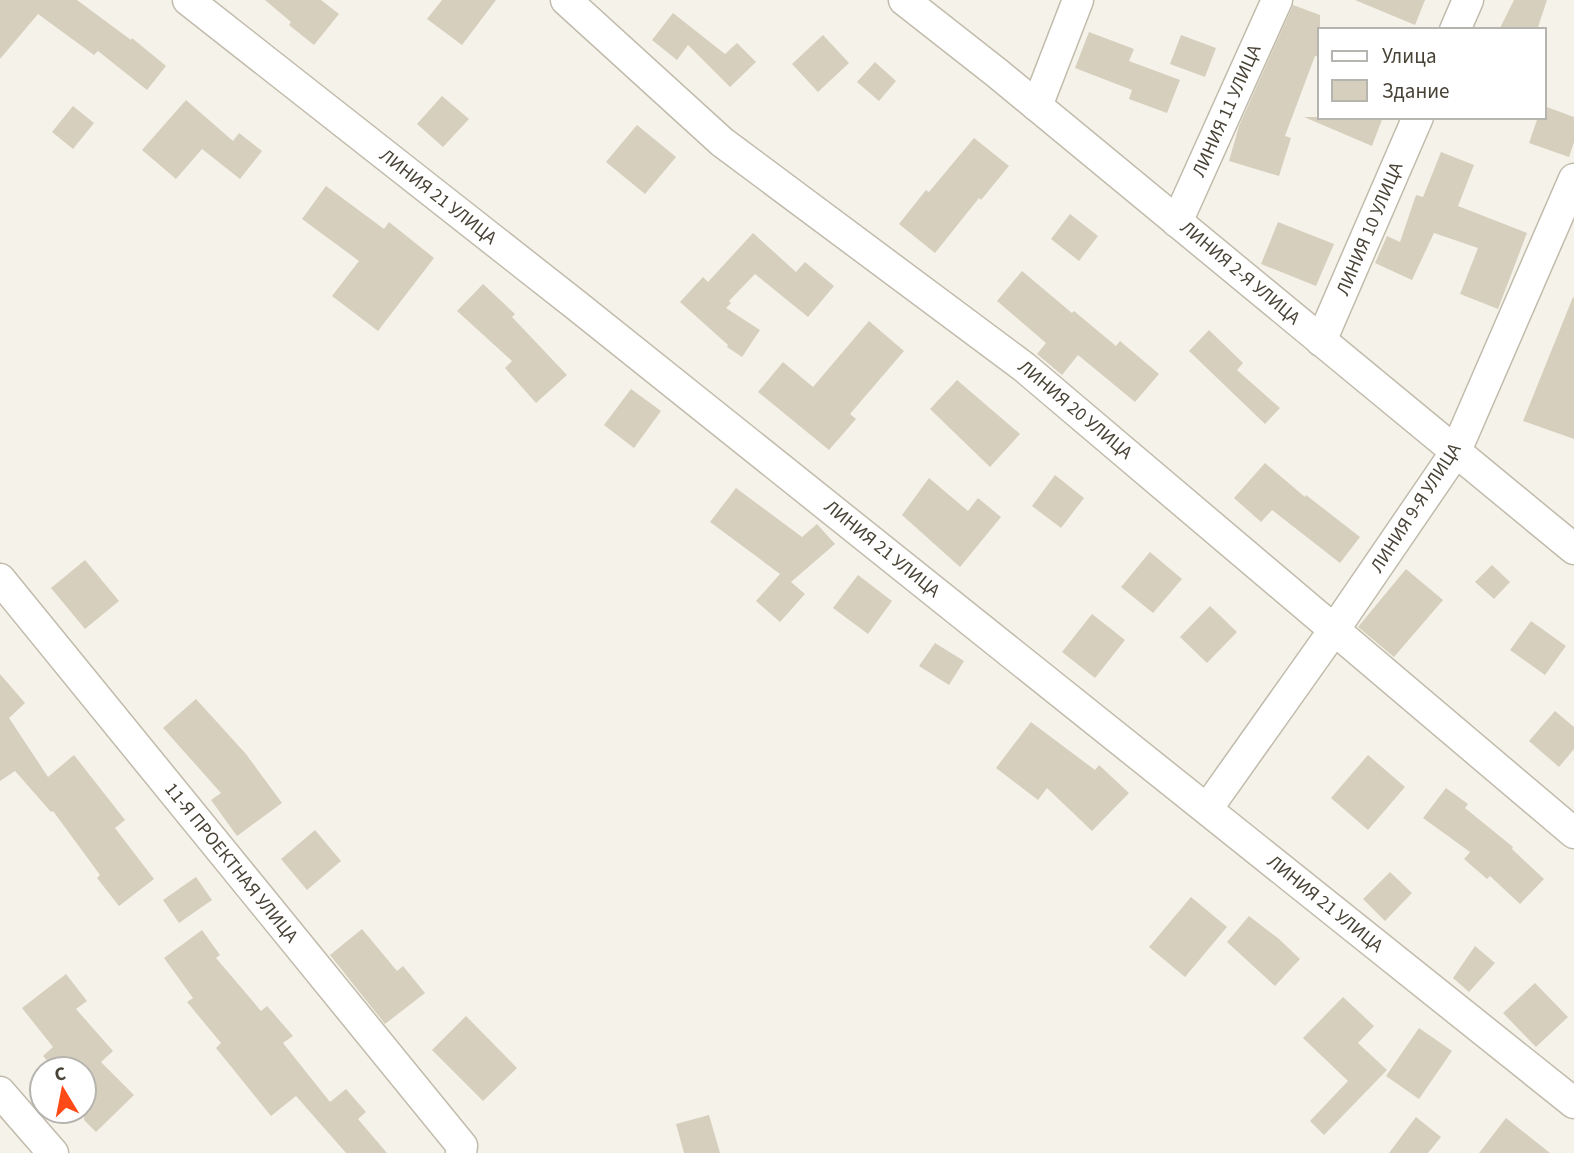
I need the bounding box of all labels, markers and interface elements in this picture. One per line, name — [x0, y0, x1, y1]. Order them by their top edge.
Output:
legend — [1318, 28, 1546, 119]
street label: ЛИНИЯ 11 УЛИЦА — [1186, 40, 1269, 182]
text: Улица — [1382, 41, 1437, 71]
text: Здание — [1382, 76, 1450, 106]
street label: ЛИНИЯ 21 УЛИЦА — [374, 143, 503, 252]
street label: ЛИНИЯ 10 УЛИЦА — [1330, 158, 1411, 300]
street label: ЛИНИЯ 2-Я УЛИЦА — [1174, 215, 1306, 332]
street label: ЛИНИЯ 20 УЛИЦА — [1012, 354, 1139, 467]
street label: ЛИНИЯ 9-Я УЛИЦА — [1364, 437, 1468, 578]
street label: ЛИНИЯ 21 УЛИЦА — [818, 494, 946, 605]
street label: 11-Я ПРОЕКТНАЯ УЛИЦА — [158, 777, 305, 949]
street label: ЛИНИЯ 21 УЛИЦА — [1261, 849, 1389, 960]
north arrow — [28, 1055, 98, 1125]
text: С — [53, 1060, 68, 1089]

